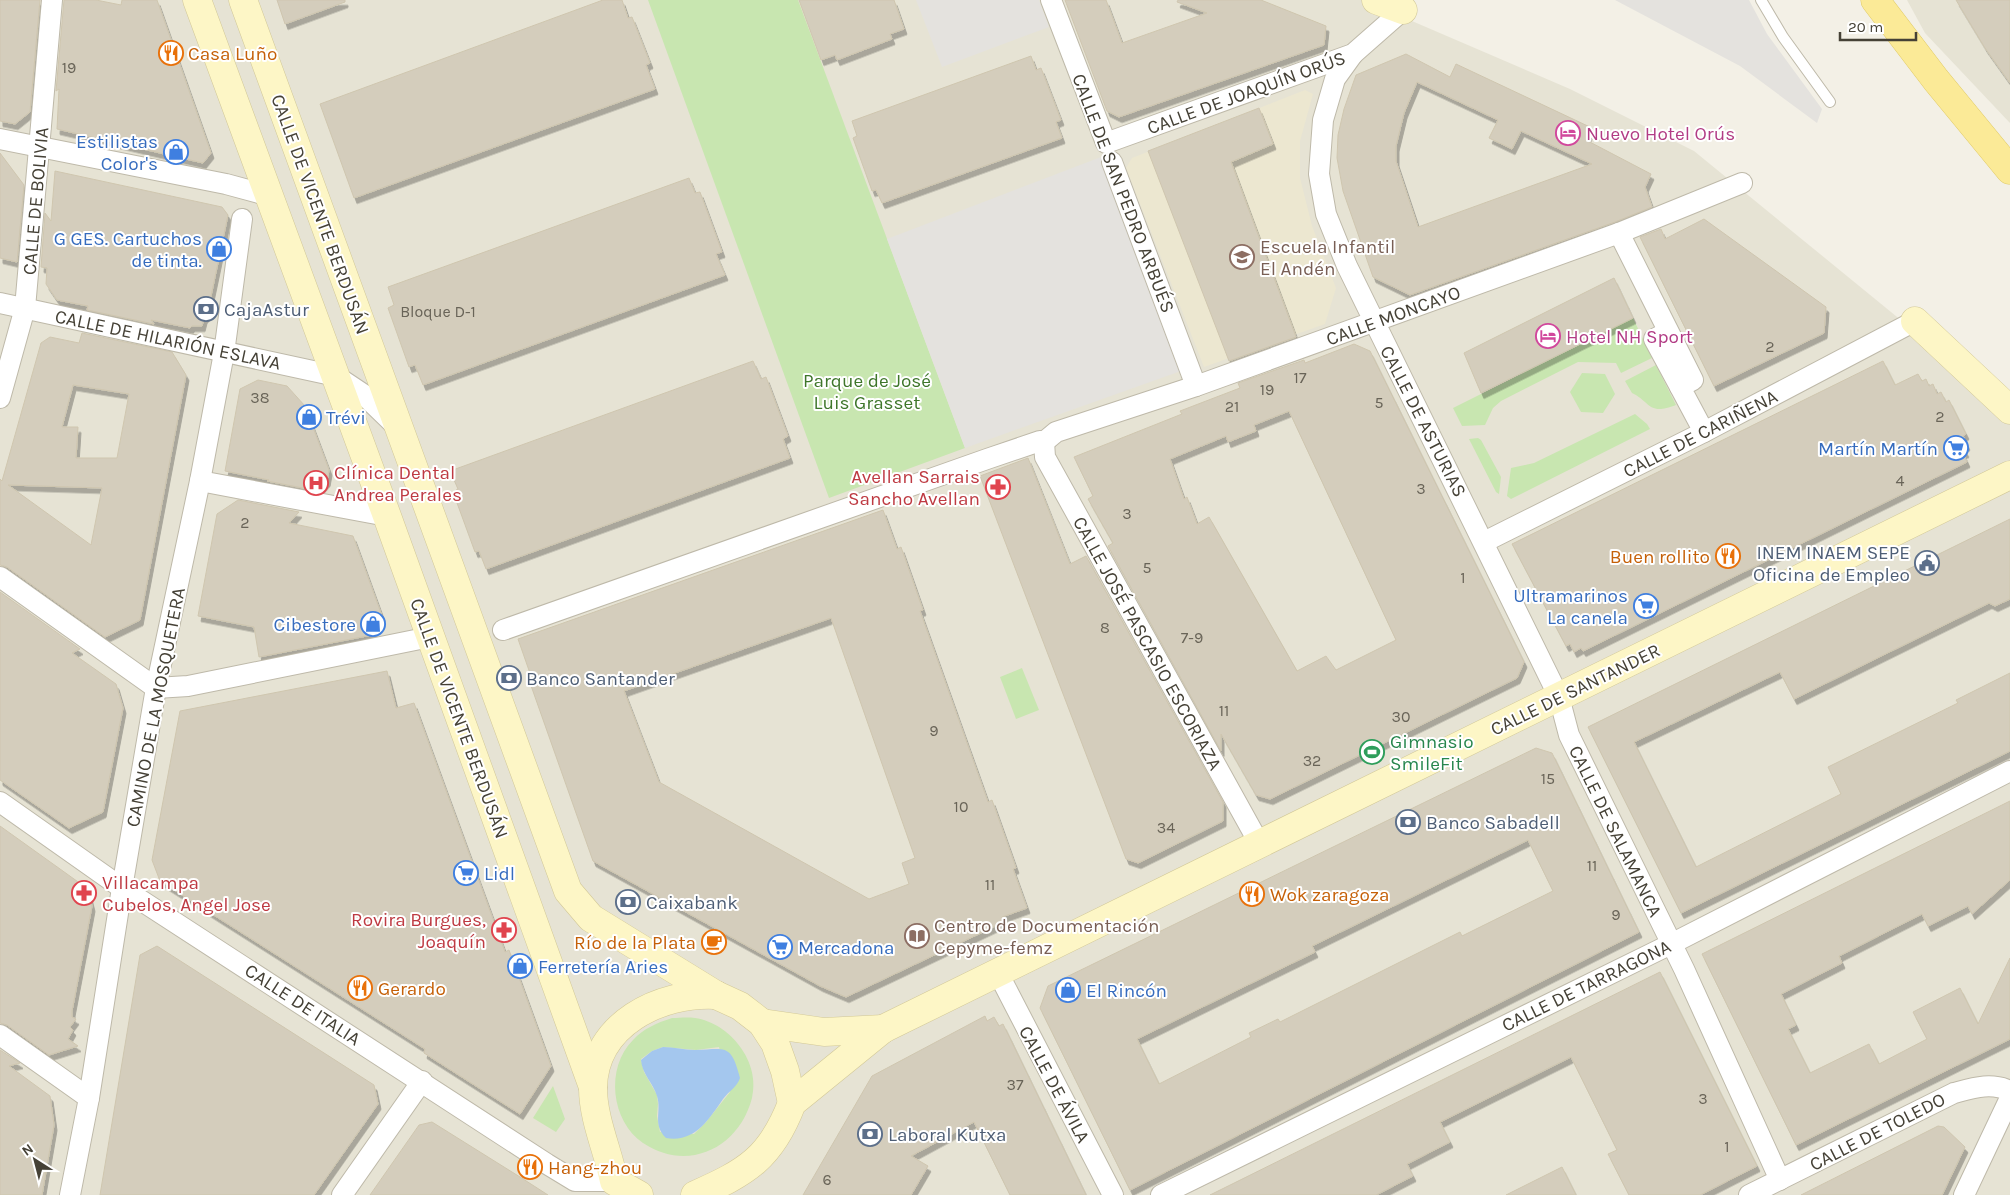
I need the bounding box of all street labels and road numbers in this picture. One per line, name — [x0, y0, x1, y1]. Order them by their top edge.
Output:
street label: CALLE DE JOAQUÍN ORÚS — [1144, 46, 1349, 139]
street label: CALLE DE SAN PEDRO ARBUÉS — [1067, 70, 1180, 316]
street label: CALLE DE VICENTE BERDUSÁN — [266, 91, 375, 337]
street label: CALLE DE BOLIVIA — [19, 126, 53, 276]
street label: CALLE MONCAYO — [1323, 281, 1464, 350]
street label: CALLE DE HILARIÓN ESLAVA — [53, 304, 283, 375]
street label: CALLE DE ASTURIAS — [1375, 342, 1471, 501]
street label: CALLE DE CARIÑENA — [1620, 385, 1781, 482]
street label: CALLE JOSÉ PASCASIO ESCORIAZA — [1068, 512, 1227, 774]
street label: CAMINO DE LA MOSQUETERA — [122, 585, 190, 829]
street label: CALLE DE VICENTE BERDUSÁN — [405, 595, 514, 841]
street label: CALLE DE SANTANDER — [1487, 639, 1664, 741]
street label: CALLE DE SALAMANCA — [1564, 742, 1666, 921]
street label: CALLE DE TARRAGONA — [1498, 935, 1675, 1036]
street label: CALLE DE ITALIA — [241, 959, 364, 1050]
street label: CALLE DE ÁVILA — [1014, 1022, 1095, 1147]
street label: CALLE DE TOLEDO — [1806, 1088, 1949, 1176]

